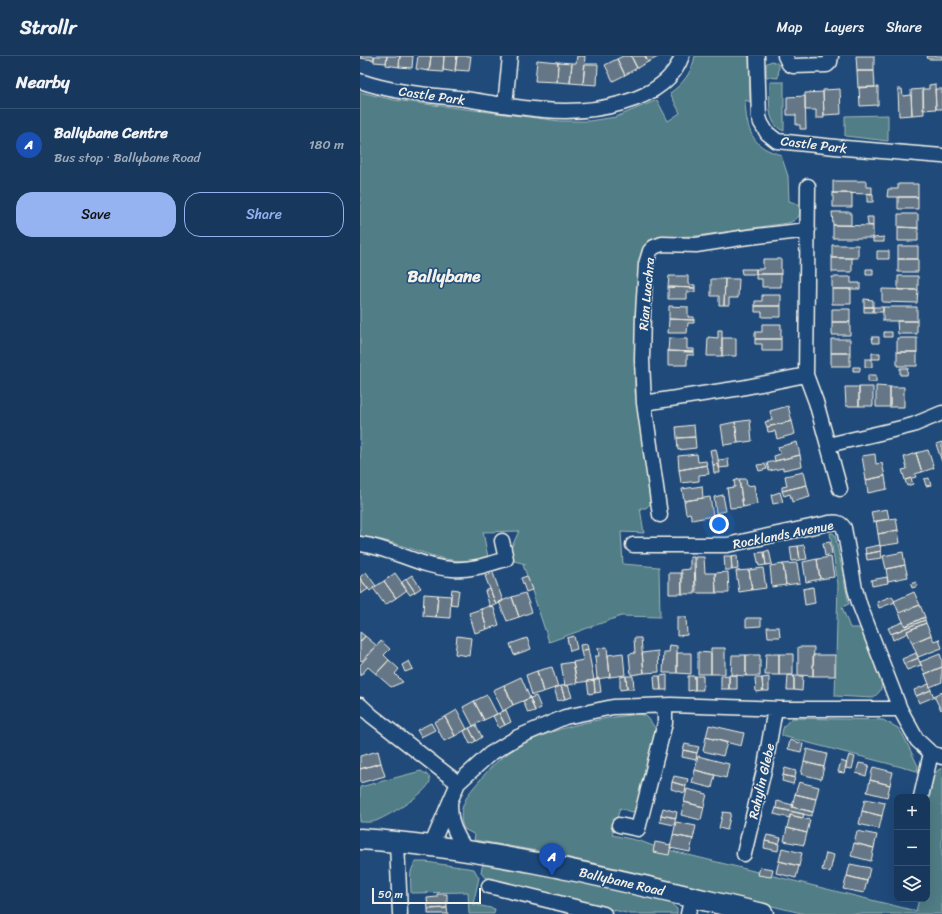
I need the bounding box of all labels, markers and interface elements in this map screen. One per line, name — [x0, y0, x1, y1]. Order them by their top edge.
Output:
text: Strollr — [20, 11, 76, 44]
text: Map — [777, 15, 802, 40]
text: Layers — [824, 15, 864, 40]
text: Share — [886, 15, 922, 40]
text: Nearby — [16, 67, 70, 97]
street label: Castle Park — [397, 79, 467, 112]
text: Ballybane Centre — [54, 120, 168, 146]
street label: Castle Park — [779, 129, 849, 160]
text: A — [25, 133, 33, 156]
text: 180 m — [309, 133, 344, 156]
text: Bus stop · Ballybane Road — [54, 146, 200, 169]
button: Save — [16, 192, 176, 237]
button: Share — [184, 192, 344, 237]
street label: Rian Luachra — [632, 256, 661, 331]
district label: Ballybane — [408, 261, 481, 291]
street label: Rocklands Avenue — [731, 513, 835, 556]
your location — [709, 514, 729, 534]
street label: Rahylin Glebe — [742, 741, 781, 821]
map controls — [894, 794, 930, 902]
button: + — [894, 794, 930, 830]
button: − — [894, 830, 930, 866]
pin: A — [539, 843, 565, 876]
street label: Ballybane Road — [577, 860, 668, 903]
button: layers — [894, 866, 930, 902]
text: 50 m — [378, 885, 403, 904]
scale bar — [372, 886, 481, 905]

